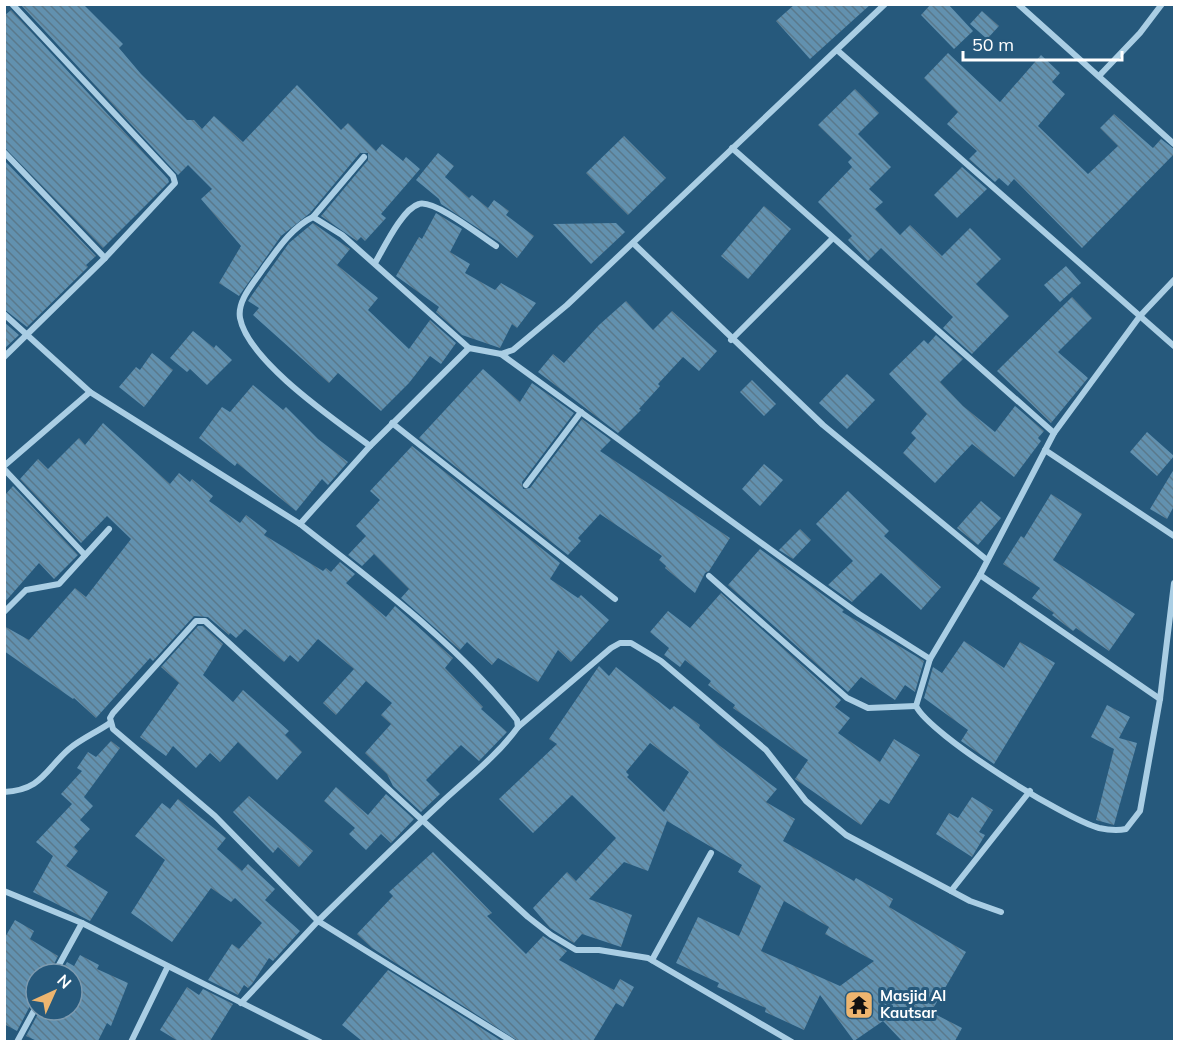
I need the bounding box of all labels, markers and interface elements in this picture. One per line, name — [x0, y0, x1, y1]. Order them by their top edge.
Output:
scale bar — [963, 24, 1122, 62]
text: 50 m — [972, 33, 1014, 56]
north arrow — [24, 962, 84, 1022]
text: N — [53, 970, 76, 993]
place label: Masjid Al Kautsar — [880, 986, 946, 1022]
temple icon: Masjid Al Kautsar — [843, 989, 875, 1021]

